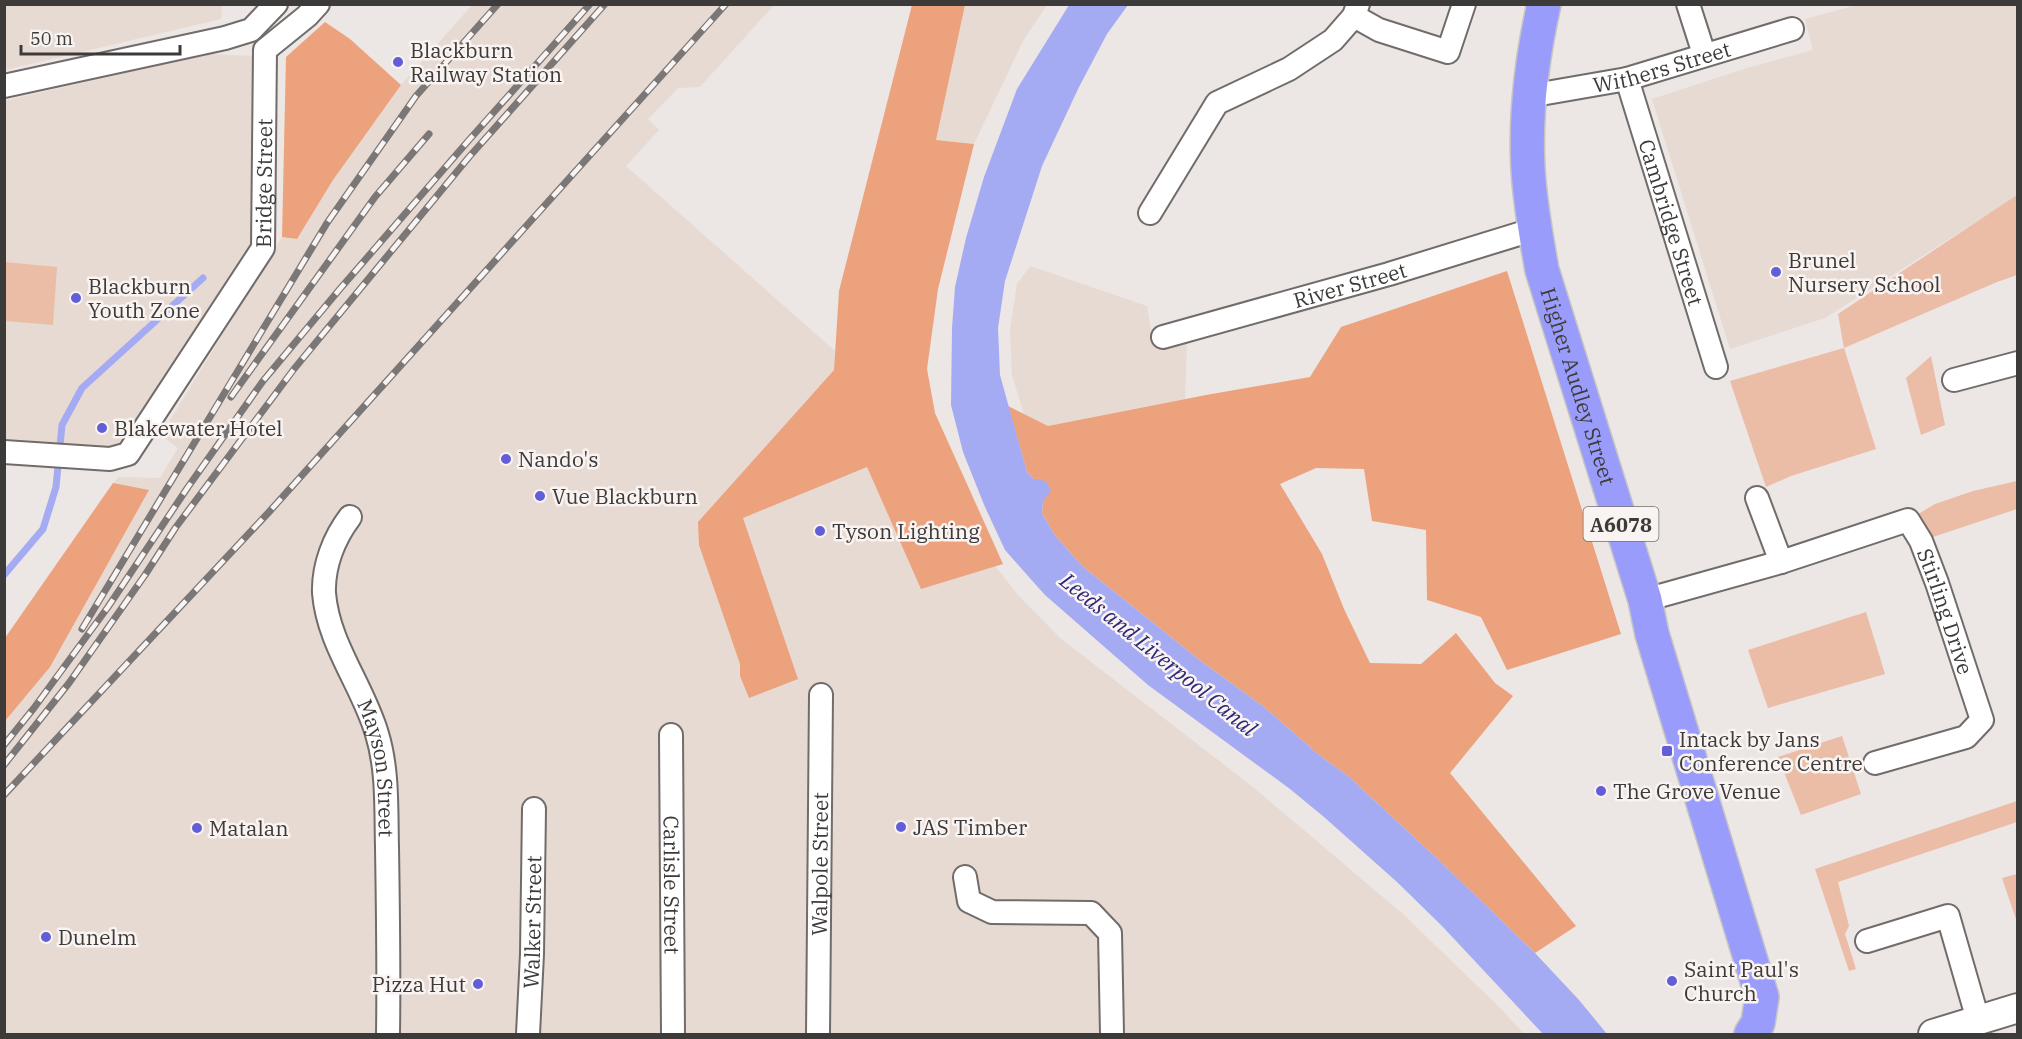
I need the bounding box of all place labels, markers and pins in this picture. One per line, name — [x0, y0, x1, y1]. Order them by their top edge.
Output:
place label: Blackburn Railway Station — [410, 36, 562, 88]
marker: Blackburn Railway Station — [391, 55, 405, 69]
place label: Brunel Nursery School — [1788, 246, 1941, 298]
marker: Brunel Nursery School — [1769, 265, 1783, 279]
place label: Blackburn Youth Zone — [88, 272, 200, 324]
marker: Blackburn Youth Zone — [69, 291, 83, 305]
place label: Blakewater Hotel — [114, 414, 283, 442]
marker: Blakewater Hotel — [95, 421, 109, 435]
place label: Nando's — [518, 445, 599, 473]
marker: Nando's — [499, 452, 513, 466]
place label: Vue Blackburn — [552, 482, 698, 510]
marker: Vue Blackburn — [533, 489, 547, 503]
place label: Tyson Lighting — [832, 517, 980, 545]
marker: Tyson Lighting — [813, 524, 827, 538]
place label: Intack by Jans Conference Centre — [1679, 725, 1863, 777]
marker: Intack by Jans Conference Centre — [1660, 744, 1674, 758]
place label: The Grove Venue — [1613, 777, 1781, 805]
marker: The Grove Venue — [1594, 784, 1608, 798]
place label: JAS Timber — [913, 813, 1028, 841]
place label: Matalan — [209, 814, 289, 842]
marker: JAS Timber — [894, 820, 908, 834]
marker: Matalan — [190, 821, 204, 835]
place label: Dunelm — [58, 923, 137, 951]
marker: Dunelm — [39, 930, 53, 944]
place label: Saint Paul's Church — [1684, 955, 1799, 1007]
place label: Pizza Hut — [372, 970, 466, 998]
marker: Saint Paul's Church — [1665, 974, 1679, 988]
marker: Pizza Hut — [471, 977, 485, 991]

